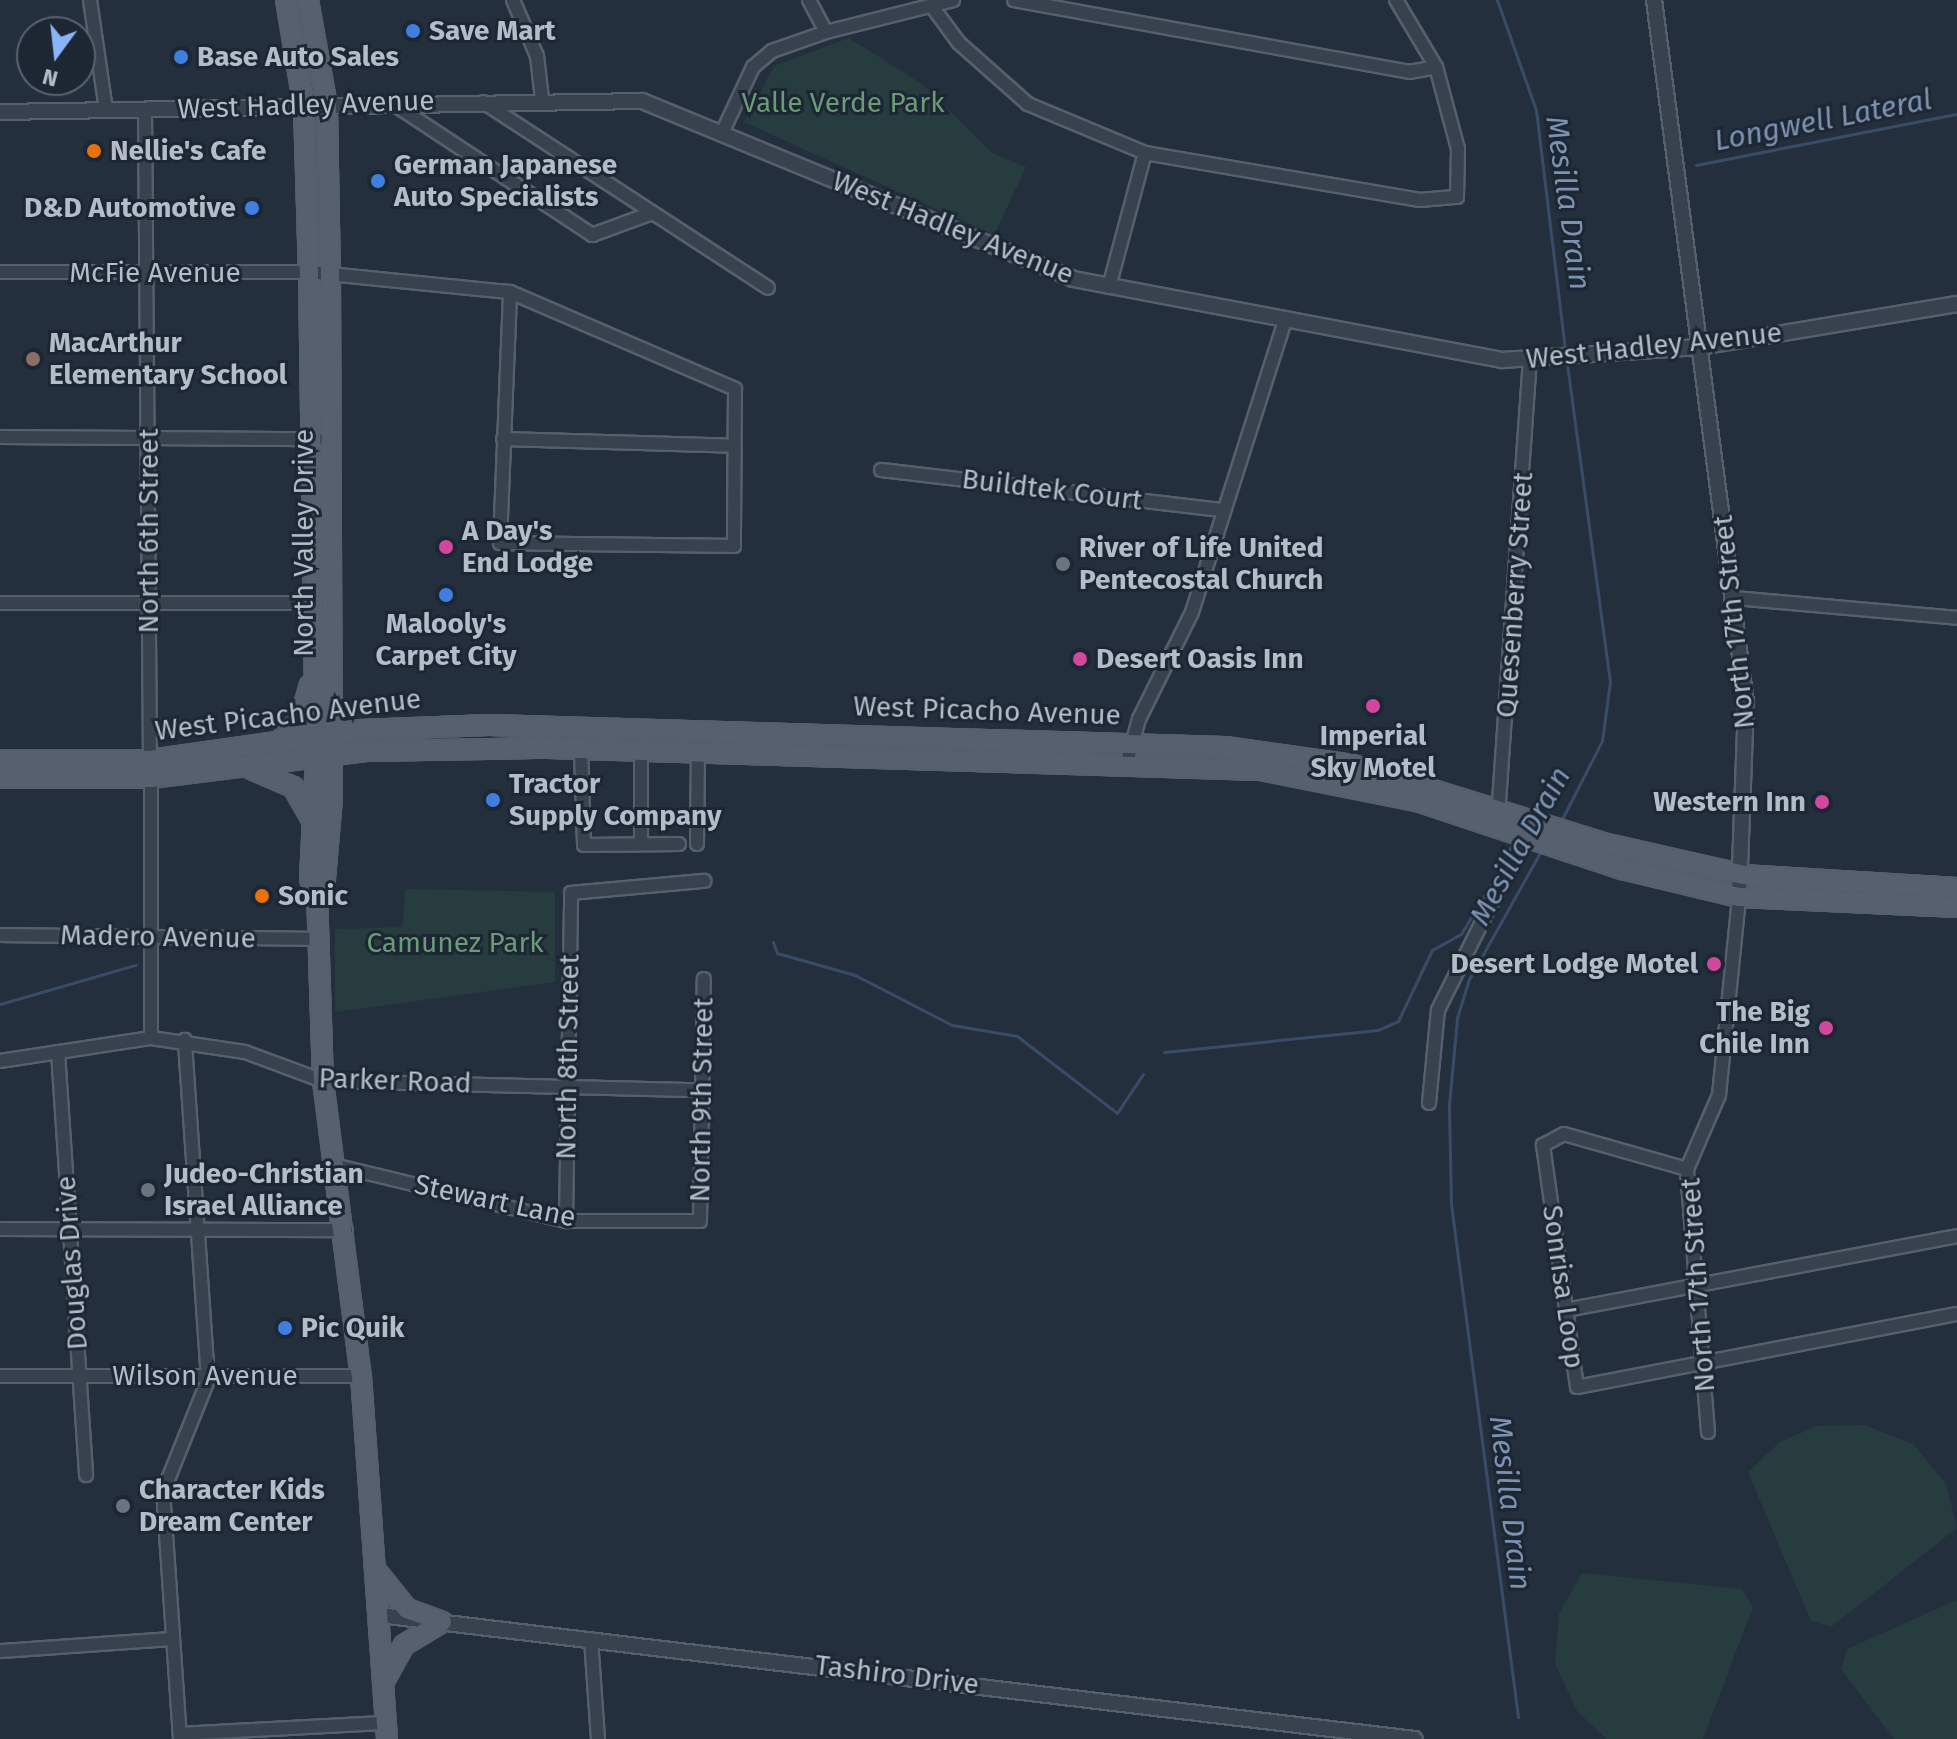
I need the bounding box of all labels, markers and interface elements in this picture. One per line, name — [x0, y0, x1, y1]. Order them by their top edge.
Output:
place label: Save Mart — [429, 14, 556, 48]
north arrow — [16, 16, 96, 96]
marker: Save Mart — [404, 22, 422, 40]
place label: Base Auto Sales — [197, 40, 399, 74]
marker: Base Auto Sales — [172, 48, 190, 66]
text: N — [40, 63, 61, 93]
water label: Longwell Lateral — [1711, 81, 1935, 159]
street label: West Hadley Avenue — [177, 84, 435, 126]
park label: Valle Verde Park — [742, 86, 944, 120]
water label: Mesilla Drain — [1538, 114, 1598, 292]
place label: Nellie's Cafe — [110, 134, 267, 168]
marker: Nellie's Cafe — [85, 142, 103, 160]
place label: German Japanese Auto Specialists — [394, 148, 617, 214]
street label: West Hadley Avenue — [828, 164, 1078, 292]
marker: German Japanese Auto Specialists — [369, 172, 387, 190]
place label: D&D Automotive — [24, 191, 236, 225]
marker: D&D Automotive — [243, 199, 261, 217]
street label: McFie Avenue — [69, 256, 241, 290]
street label: West Hadley Avenue — [1524, 316, 1784, 376]
place label: MacArthur Elementary School — [49, 326, 287, 392]
marker: MacArthur Elementary School — [24, 350, 42, 368]
street label: North 6th Street — [132, 428, 166, 634]
street label: North Valley Drive — [287, 429, 321, 657]
street label: Buildtek Court — [960, 462, 1144, 518]
street label: Quesenberry Street — [1490, 471, 1540, 719]
street label: North 17th Street — [1706, 513, 1762, 731]
place label: A Day's End Lodge — [462, 514, 593, 580]
place label: River of Life United Pentecostal Church — [1079, 531, 1323, 597]
marker: A Day's End Lodge — [437, 538, 455, 556]
marker: River of Life United Pentecostal Church — [1054, 555, 1072, 573]
marker: Malooly's Carpet City — [437, 586, 455, 604]
place label: Malooly's Carpet City — [375, 607, 517, 673]
place label: Desert Oasis Inn — [1096, 642, 1304, 676]
marker: Desert Oasis Inn — [1071, 650, 1089, 668]
street label: West Picacho Avenue — [153, 682, 423, 748]
street label: West Picacho Avenue — [853, 690, 1121, 732]
marker: Imperial Sky Motel — [1364, 697, 1382, 715]
place label: Imperial Sky Motel — [1310, 719, 1436, 785]
water label: Mesilla Drain — [1462, 761, 1578, 931]
place label: Tractor Supply Company — [509, 767, 721, 833]
place label: Western Inn — [1653, 785, 1806, 819]
marker: Tractor Supply Company — [484, 791, 502, 809]
marker: Western Inn — [1813, 793, 1831, 811]
place label: Sonic — [278, 879, 348, 913]
marker: Sonic — [253, 887, 271, 905]
street label: Madero Avenue — [60, 918, 256, 956]
park label: Camunez Park — [366, 926, 544, 960]
place label: Desert Lodge Motel — [1451, 947, 1698, 981]
street label: North 8th Street — [549, 954, 587, 1160]
marker: Desert Lodge Motel — [1705, 955, 1723, 973]
place label: The Big Chile Inn — [1699, 995, 1810, 1061]
street label: North 9th Street — [683, 997, 721, 1203]
marker: The Big Chile Inn — [1817, 1019, 1835, 1037]
street label: Parker Road — [318, 1062, 472, 1100]
place label: Judeo-Christian Israel Alliance — [164, 1157, 364, 1223]
street label: Stewart Lane — [411, 1168, 579, 1234]
street label: Douglas Drive — [49, 1175, 95, 1351]
street label: North 17th Street — [1674, 1177, 1722, 1393]
marker: Judeo-Christian Israel Alliance — [139, 1181, 157, 1199]
street label: Sonrisa Loop — [1535, 1203, 1591, 1371]
place label: Pic Quik — [301, 1311, 404, 1345]
marker: Pic Quik — [276, 1319, 294, 1337]
street label: Wilson Avenue — [112, 1359, 298, 1393]
water label: Mesilla Drain — [1481, 1414, 1539, 1592]
place label: Character Kids Dream Center — [139, 1473, 325, 1539]
marker: Character Kids Dream Center — [114, 1497, 132, 1515]
street label: Tashiro Drive — [813, 1648, 981, 1702]

